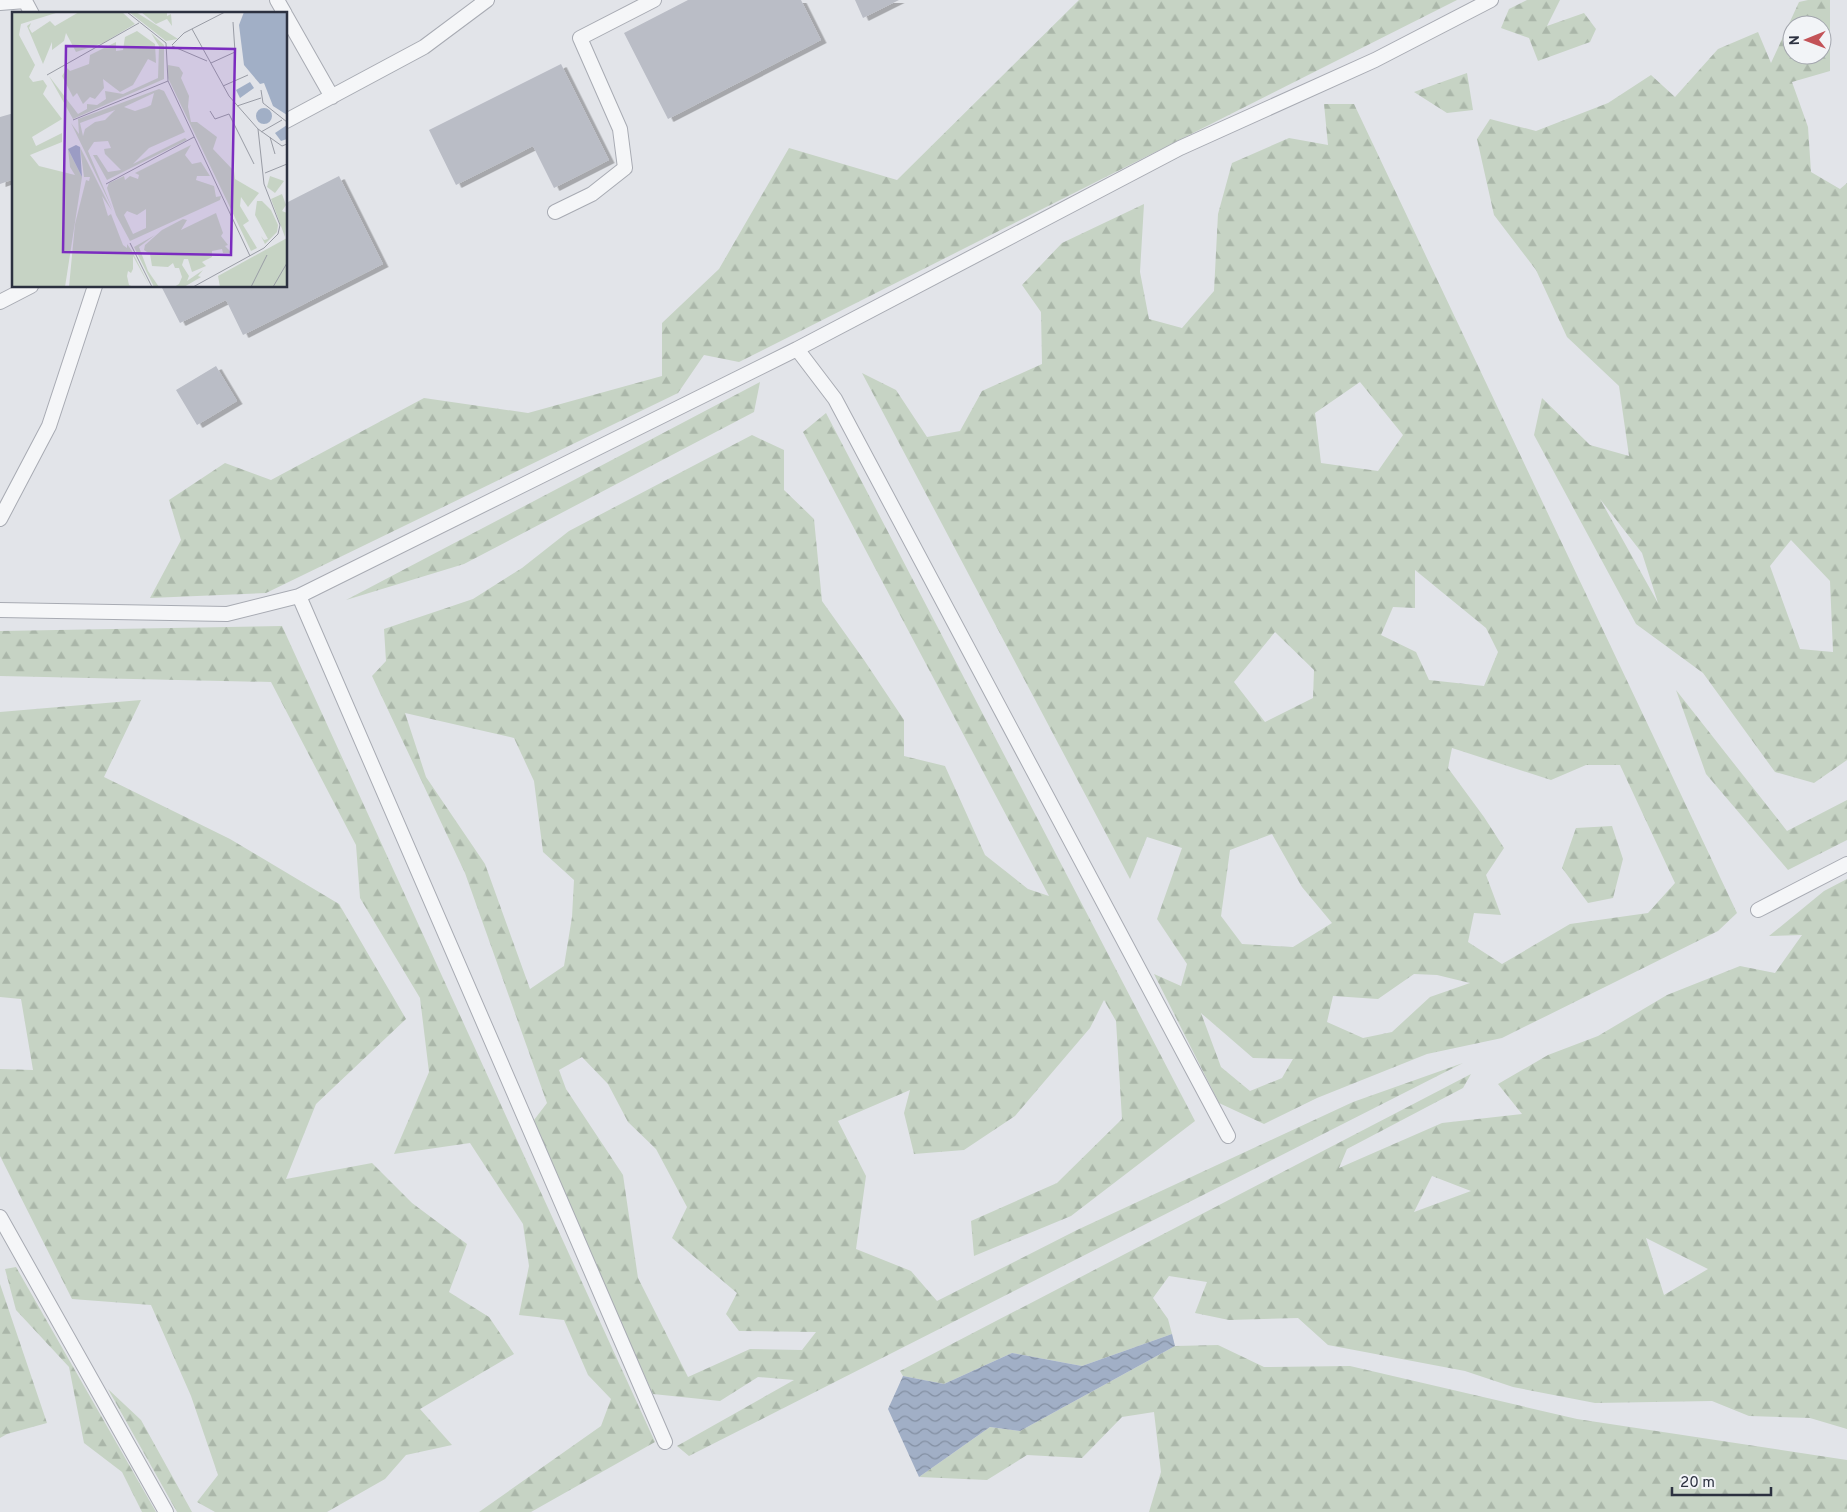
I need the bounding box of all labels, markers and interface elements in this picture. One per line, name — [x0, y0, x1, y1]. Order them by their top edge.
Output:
inset map — [12, 12, 288, 288]
north arrow — [1782, 15, 1832, 65]
text: N — [1787, 35, 1804, 45]
scale bar — [1672, 1464, 1771, 1496]
text: 20 m — [1680, 1474, 1715, 1493]

